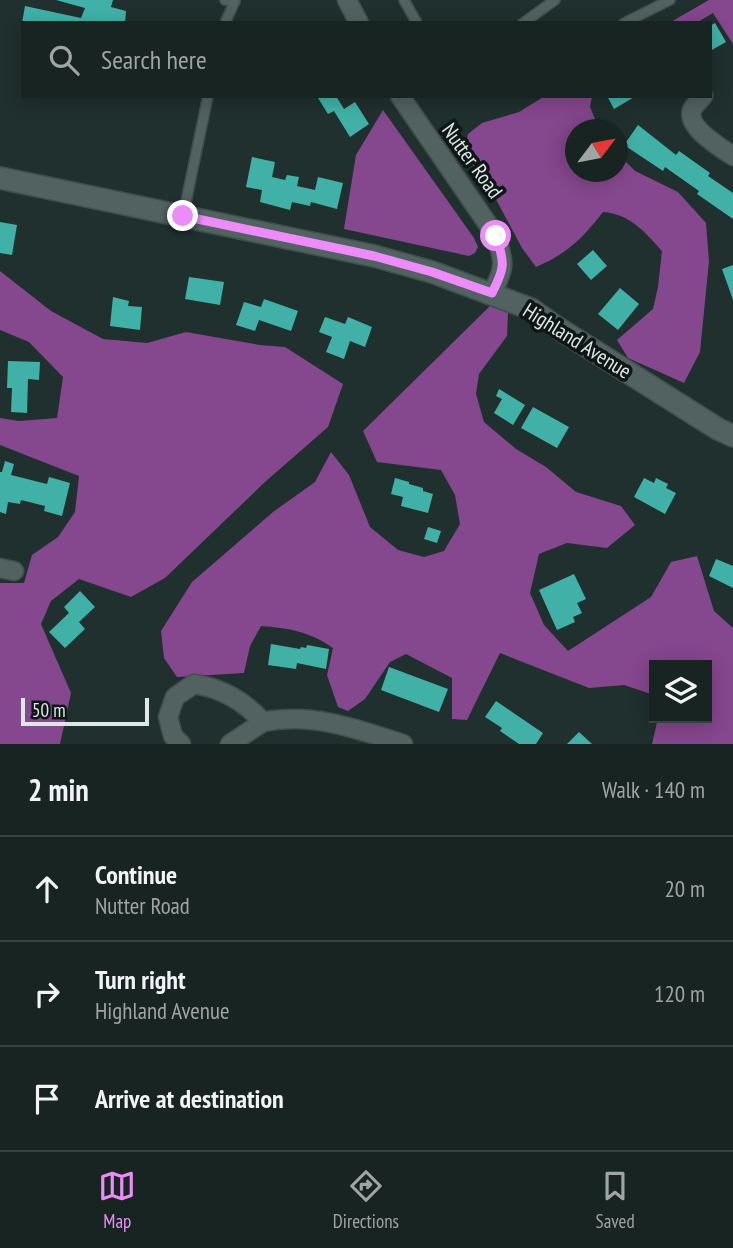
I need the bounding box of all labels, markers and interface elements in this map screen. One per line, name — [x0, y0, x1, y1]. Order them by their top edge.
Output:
search box — [21, 21, 712, 98]
icon: search — [45, 41, 83, 79]
text: Search here — [101, 43, 207, 76]
street label: Nutter Road — [436, 118, 509, 204]
north arrow — [565, 119, 628, 182]
route end — [167, 200, 198, 231]
route start — [480, 220, 511, 251]
street label: Highland Avenue — [518, 297, 636, 385]
map controls — [649, 660, 712, 723]
button: layers — [649, 660, 712, 723]
scale bar — [21, 695, 149, 727]
text: 50 m — [32, 698, 66, 722]
text: 2 min — [28, 770, 89, 809]
text: Walk · 140 m — [602, 775, 705, 804]
text: Continue — [95, 858, 177, 891]
icon: ahead — [28, 870, 66, 908]
text: 20 m — [664, 874, 705, 903]
text: Nutter Road — [95, 891, 190, 920]
text: Turn right — [95, 963, 186, 996]
icon: right — [28, 975, 66, 1013]
text: 120 m — [654, 979, 705, 1008]
text: Highland Avenue — [95, 996, 229, 1025]
icon: arrive — [28, 1080, 66, 1118]
text: Arrive at destination — [95, 1082, 284, 1115]
tab: Map — [98, 1167, 136, 1233]
tab: Directions — [333, 1167, 399, 1233]
tab: Saved — [596, 1167, 635, 1233]

